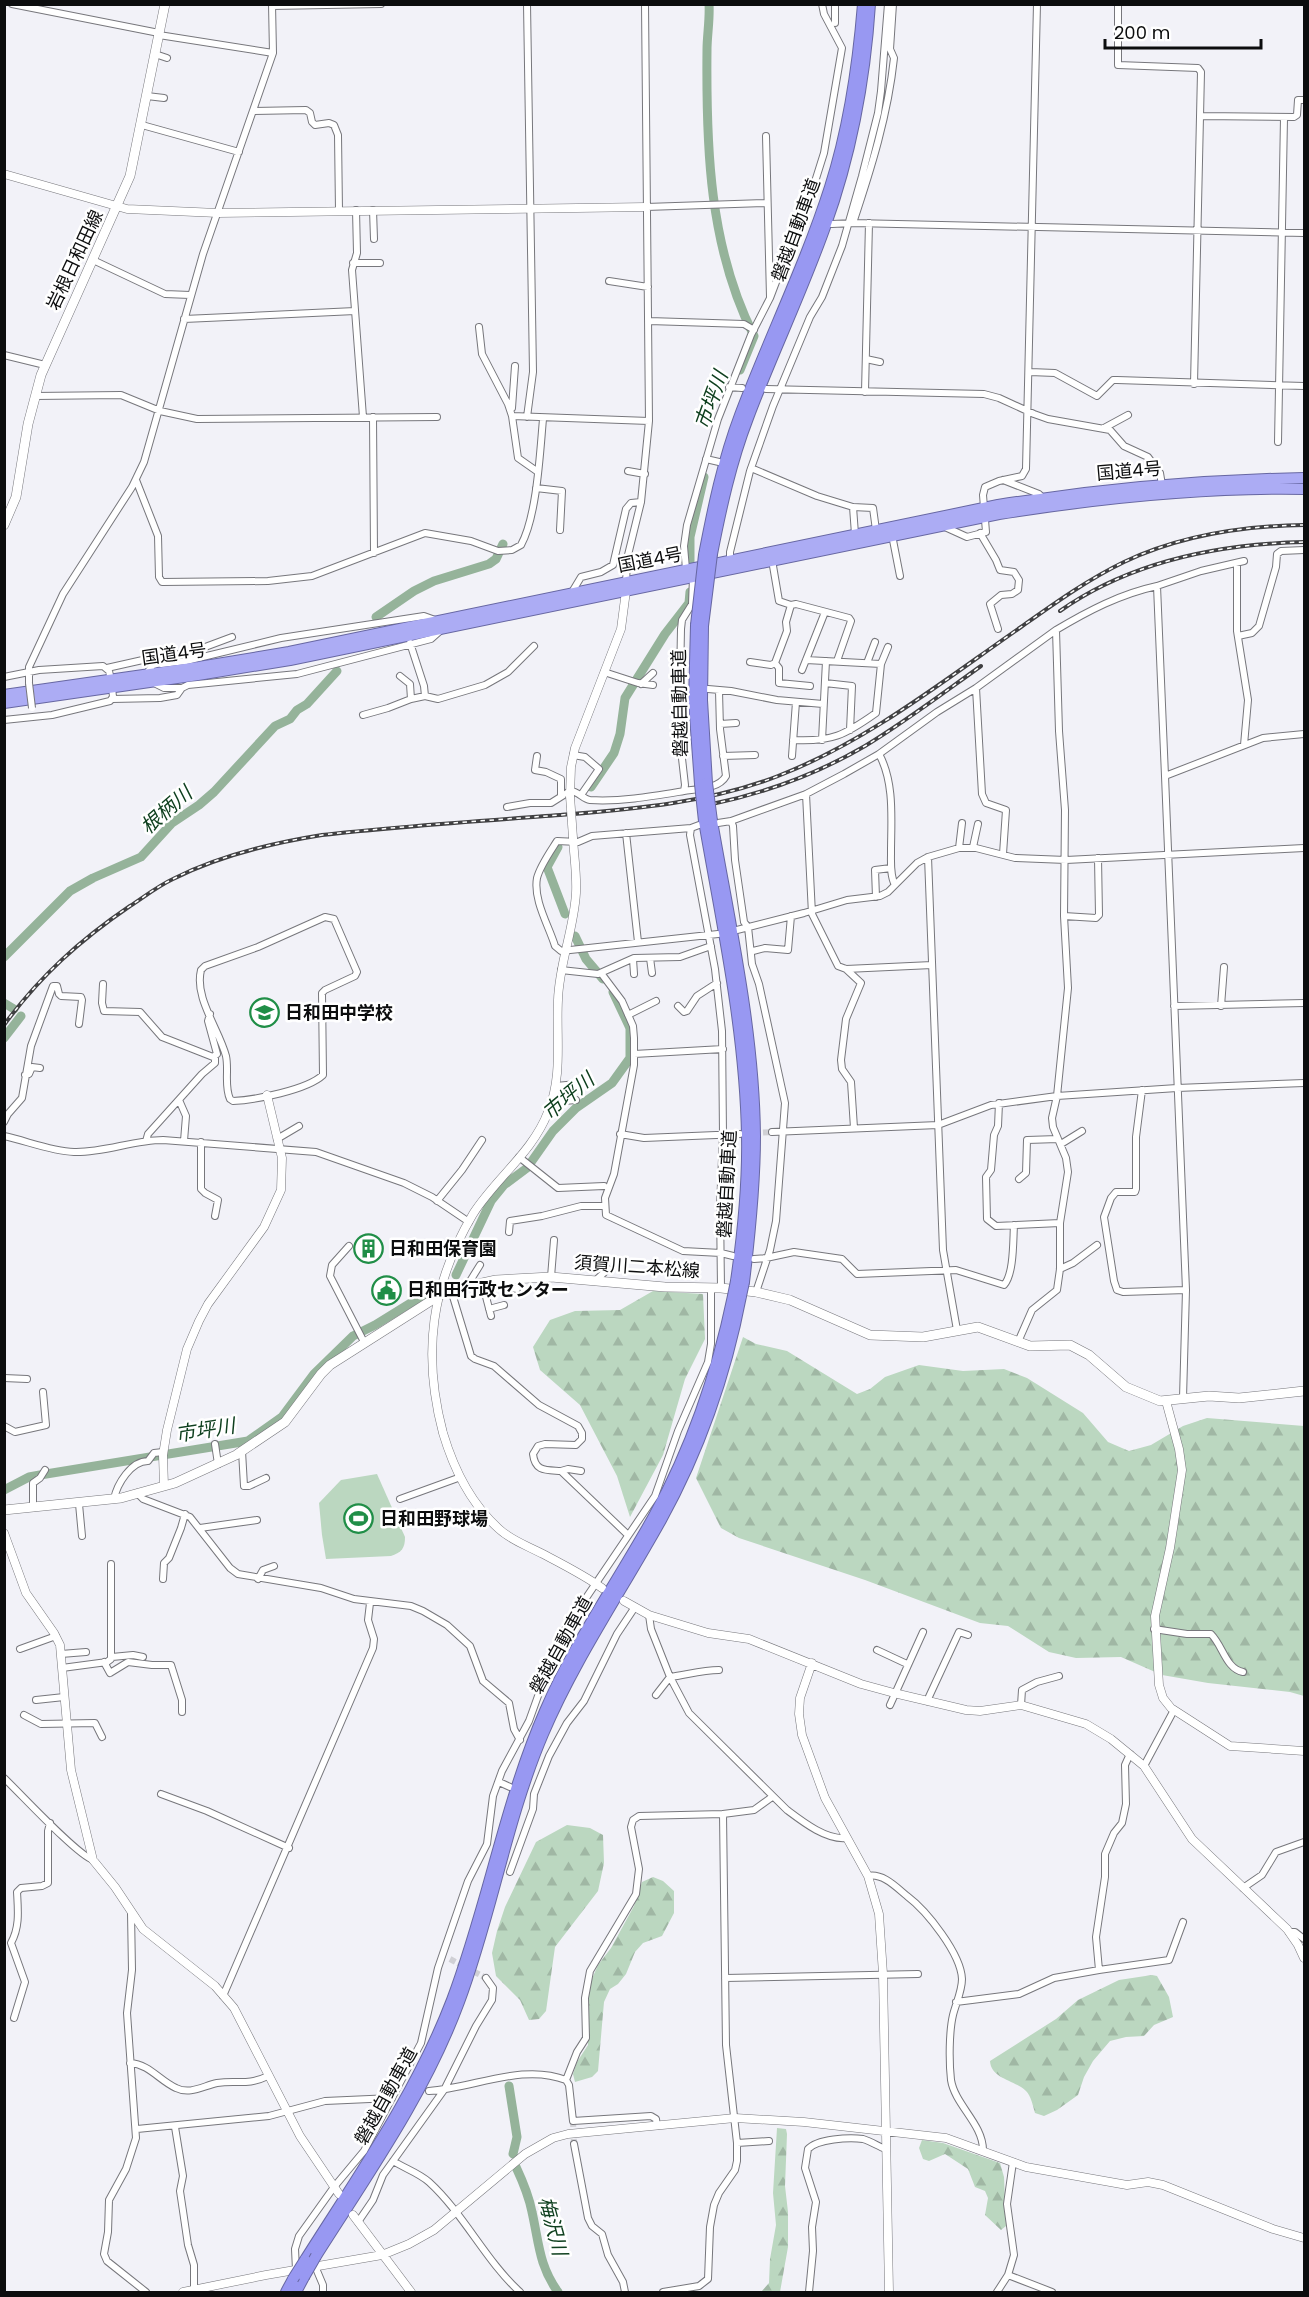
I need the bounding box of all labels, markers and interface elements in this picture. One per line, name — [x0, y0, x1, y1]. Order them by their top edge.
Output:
scale bar — [1105, 12, 1261, 50]
text: 200 m — [1114, 20, 1170, 45]
street label: 磐越自動車道 — [765, 175, 826, 285]
street label: 岩根日和田線 — [40, 206, 109, 314]
water label: 市坪川 — [688, 365, 735, 433]
street label: 国道4号 — [1095, 455, 1163, 486]
street label: 国道4号 — [615, 541, 684, 578]
street label: 国道4号 — [140, 637, 208, 670]
street label: 磐越自動車道 — [666, 649, 693, 757]
water label: 根柄川 — [134, 778, 199, 840]
school or university icon: 日和田中学校 — [248, 997, 280, 1029]
place label: 日和田中学校 — [285, 1000, 393, 1025]
water label: 市坪川 — [536, 1065, 602, 1126]
street label: 磐越自動車道 — [711, 1129, 742, 1239]
building icon: 日和田保育園 — [352, 1233, 384, 1265]
place label: 日和田保育園 — [389, 1236, 497, 1261]
street label: 須賀川二本松線 — [573, 1250, 701, 1283]
public building icon: 日和田行政センター — [370, 1274, 402, 1306]
place label: 日和田行政センター — [407, 1277, 569, 1302]
water label: 市坪川 — [173, 1411, 239, 1449]
sports icon: 日和田野球場 — [343, 1503, 375, 1535]
place label: 日和田野球場 — [380, 1506, 488, 1531]
street label: 磐越自動車道 — [523, 1591, 598, 1698]
street label: 磐越自動車道 — [348, 2042, 423, 2149]
water label: 梅沢川 — [532, 2193, 575, 2261]

